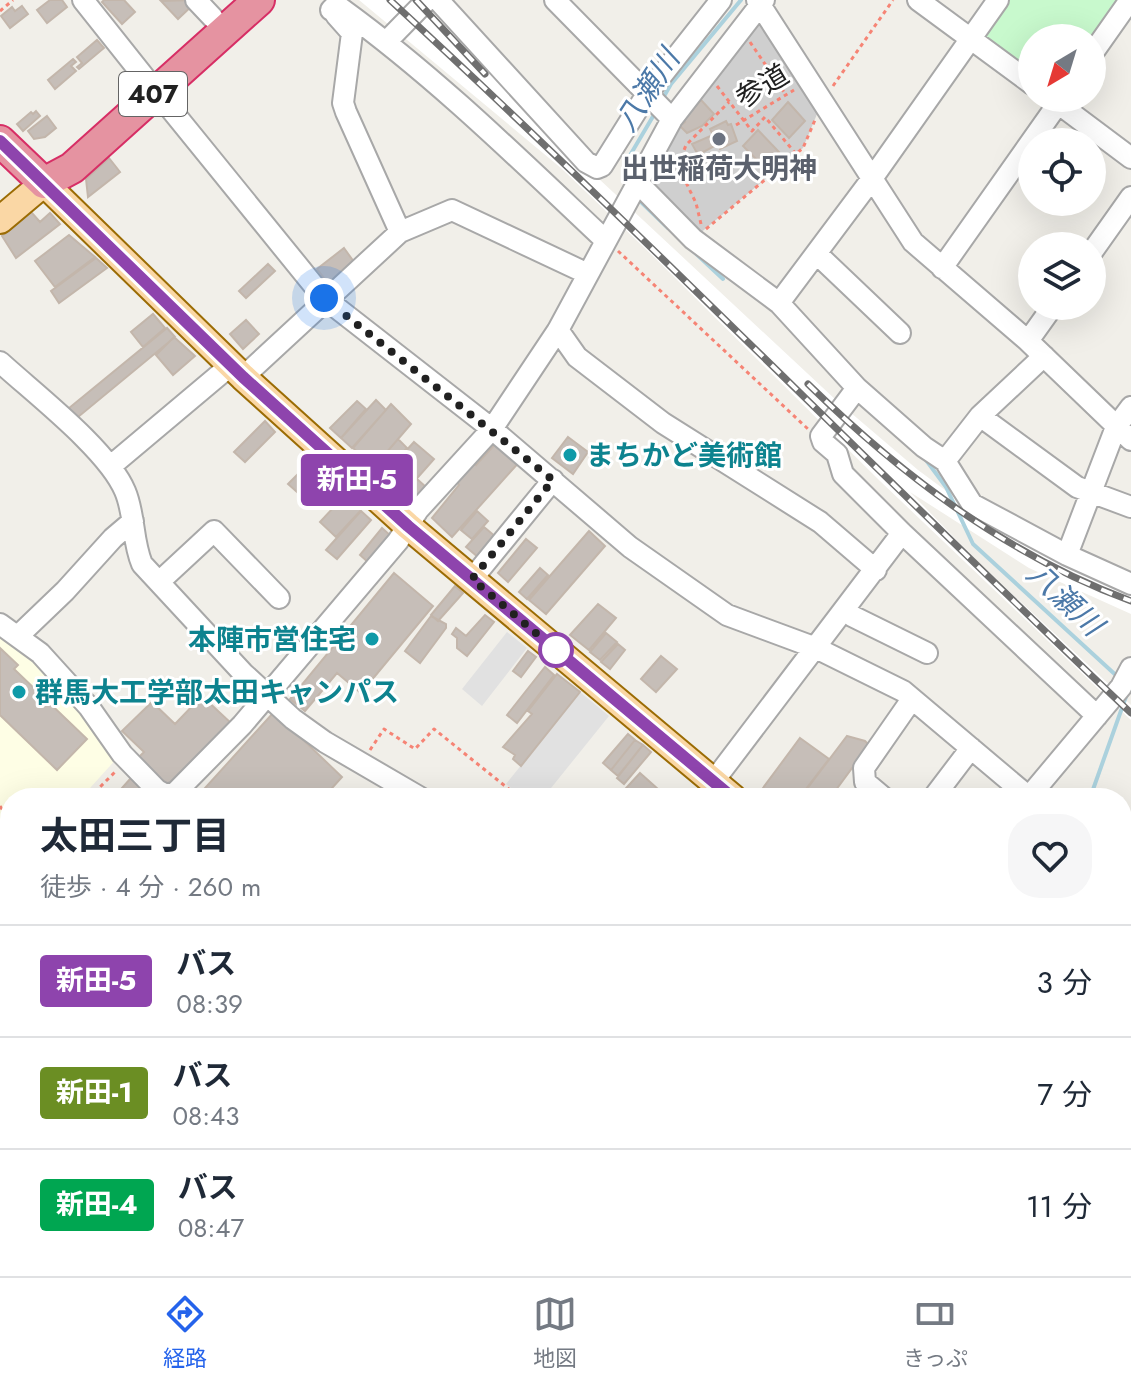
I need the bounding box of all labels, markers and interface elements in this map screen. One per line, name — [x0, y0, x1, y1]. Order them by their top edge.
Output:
north arrow — [1018, 24, 1106, 112]
map controls — [1018, 24, 1106, 320]
water label: 八瀬川 — [604, 38, 691, 139]
street label: 参道 — [727, 54, 797, 118]
road number: 407 — [119, 72, 187, 116]
button: locate — [1018, 128, 1106, 216]
marker: 出世稲荷大明神 — [710, 130, 728, 148]
place label: 出世稲荷大明神 — [621, 148, 817, 189]
button: layers — [1018, 232, 1106, 320]
your location — [304, 278, 344, 318]
place label: まちかど美術館 — [586, 435, 782, 476]
marker: まちかど美術館 — [561, 446, 579, 464]
line badge: 新田-5 — [301, 454, 413, 506]
text: 新田-5 — [317, 459, 397, 500]
water label: 八瀬川 — [1017, 553, 1115, 647]
place label: 本陣市営住宅 — [188, 619, 356, 660]
marker: 本陣市営住宅 — [363, 630, 381, 648]
unlabelled marker — [539, 633, 573, 667]
place label: 群馬大工学部太田キャンパス — [35, 672, 399, 713]
marker: 群馬大工学部太田キャンパス — [10, 683, 28, 701]
text: 太田三丁目 — [40, 808, 230, 863]
button: heart — [1008, 814, 1092, 898]
text: 徒歩 · 4 分 · 260 m — [40, 868, 261, 906]
text: バス — [176, 942, 236, 985]
text: 新田-5 — [56, 960, 136, 1001]
text: 3 分 — [1037, 961, 1092, 1004]
text: 08:39 — [176, 985, 243, 1023]
text: バス — [172, 1054, 232, 1097]
text: 新田-1 — [56, 1072, 132, 1113]
text: 7 分 — [1037, 1073, 1092, 1116]
text: 08:43 — [172, 1097, 239, 1135]
text: バス — [178, 1166, 238, 1209]
text: 新田-4 — [56, 1184, 138, 1225]
text: 11 分 — [1026, 1185, 1092, 1228]
text: 08:47 — [178, 1209, 244, 1247]
tab: 経路 — [163, 1292, 207, 1374]
tab: 地図 — [533, 1292, 577, 1374]
tab: きっぷ — [903, 1292, 968, 1374]

